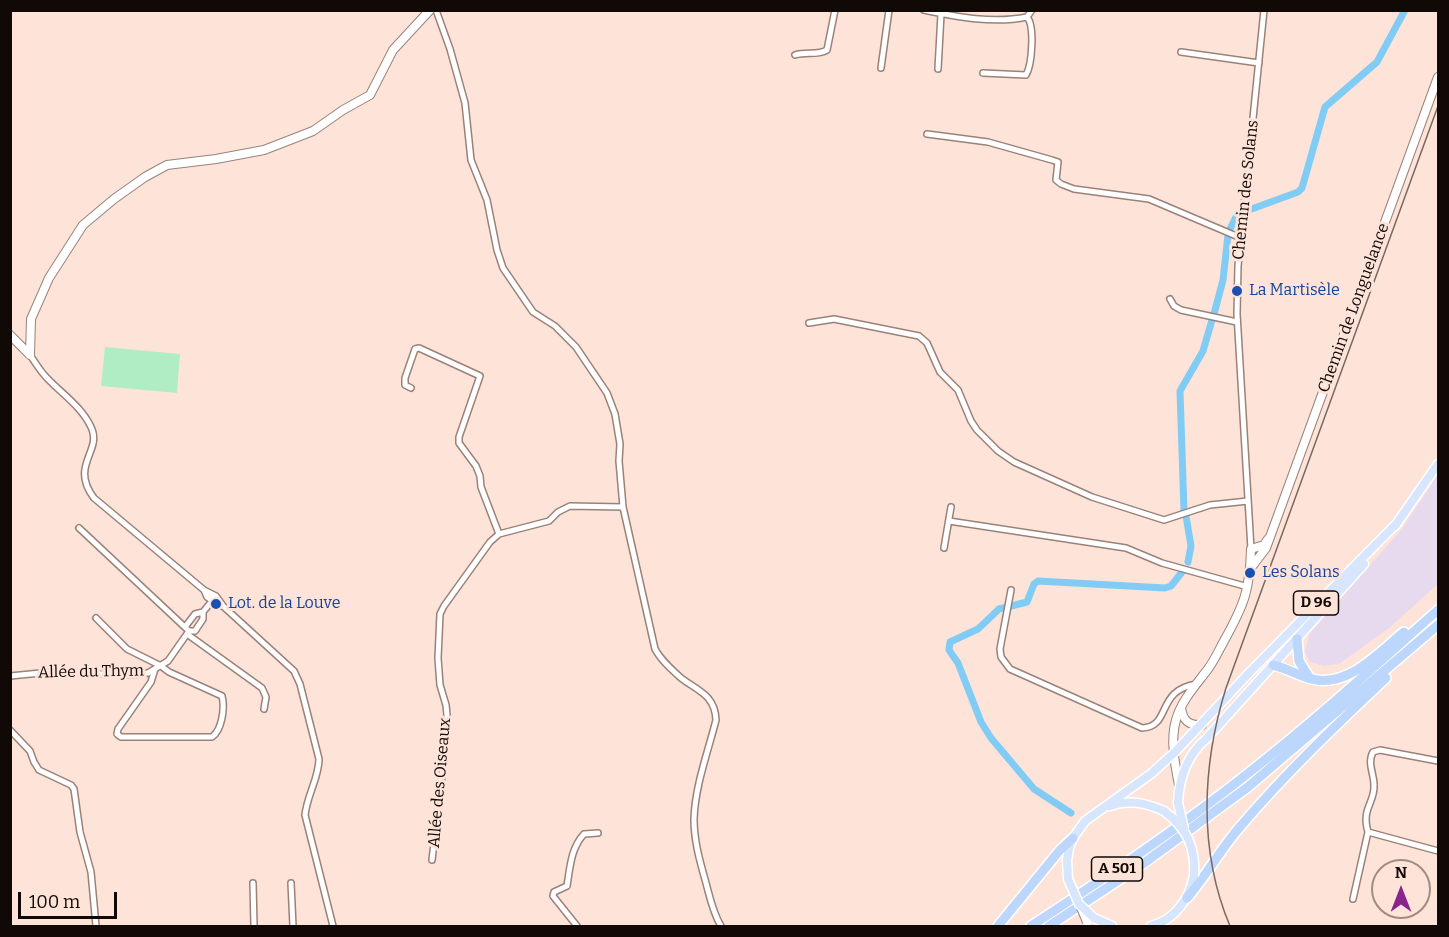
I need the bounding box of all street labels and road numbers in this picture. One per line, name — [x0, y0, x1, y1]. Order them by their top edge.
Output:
street label: Chemin des Solans — [1229, 119, 1263, 261]
street label: Chemin de Longuelance — [1314, 221, 1394, 395]
road number: D 96 — [1294, 591, 1338, 615]
street label: Allée du Thym — [38, 661, 144, 683]
street label: Allée des Oiseaux — [425, 717, 455, 849]
road number: A 501 — [1092, 857, 1142, 881]

